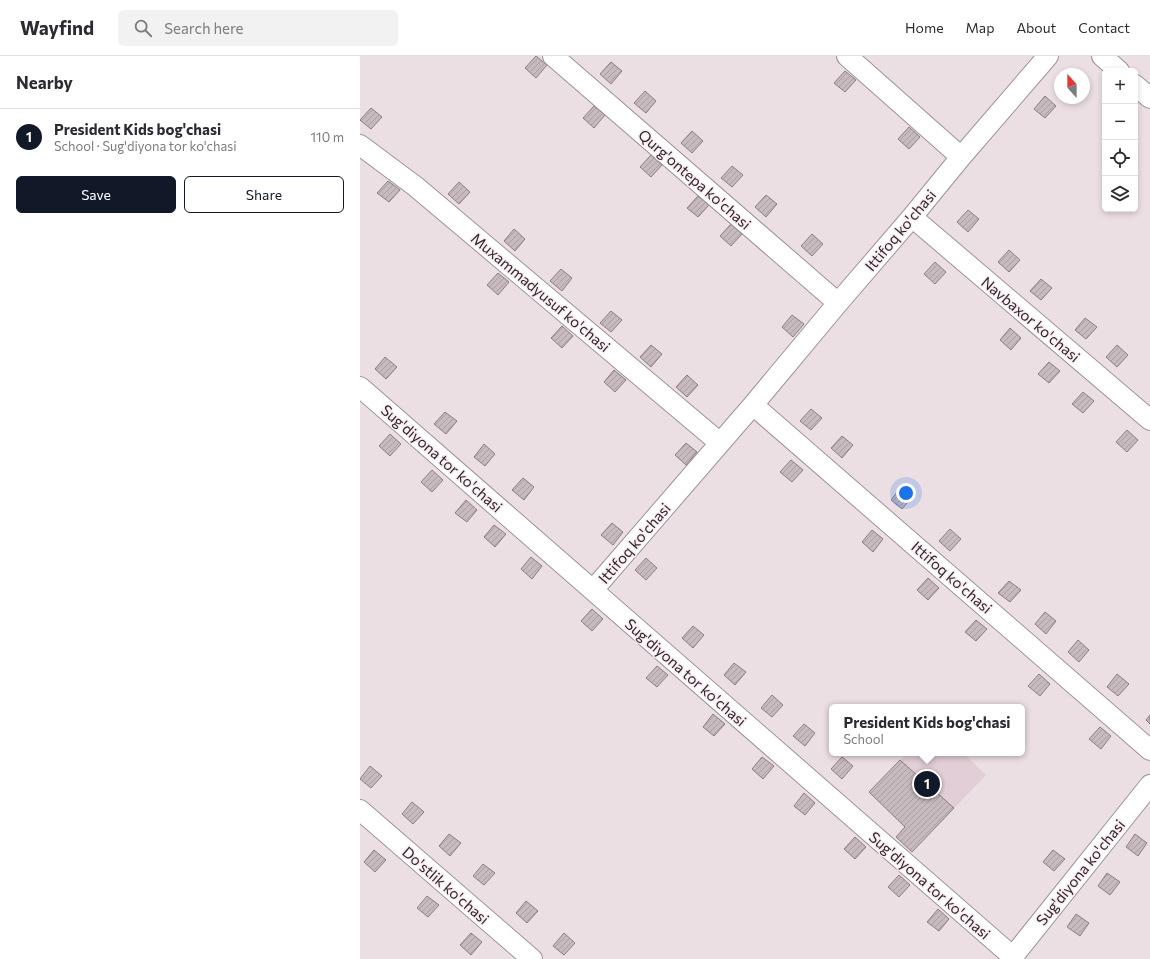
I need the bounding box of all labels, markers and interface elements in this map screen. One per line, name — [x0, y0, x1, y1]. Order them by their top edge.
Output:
search box — [118, 10, 398, 46]
text: Wayfind — [20, 16, 94, 39]
icon: search — [132, 17, 154, 39]
text: Search here — [164, 19, 244, 37]
text: Home — [905, 19, 944, 36]
text: Map — [966, 19, 994, 36]
text: About — [1016, 19, 1056, 36]
text: Contact — [1078, 19, 1130, 36]
north arrow — [1054, 68, 1090, 104]
map controls — [1102, 68, 1138, 212]
button: + — [1102, 68, 1138, 104]
text: Nearby — [16, 72, 73, 93]
button: − — [1102, 104, 1138, 140]
text: President Kids bog'chasi — [54, 120, 221, 138]
street label: Qurg'ontepa ko'chasi — [635, 125, 755, 233]
text: 1 — [26, 129, 32, 145]
text: 110 m — [311, 129, 344, 145]
text: School · Sug'diyona tor ko'chasi — [54, 138, 237, 154]
button: locate — [1102, 140, 1138, 176]
button: Save — [16, 176, 176, 213]
button: Share — [184, 176, 344, 213]
button: layers — [1102, 176, 1138, 212]
street label: Ittifoq ko'chasi — [861, 186, 939, 274]
street label: Muxammadyusuf ko'chasi — [468, 229, 614, 355]
street label: Navbaxor ko'chasi — [978, 273, 1084, 365]
street label: Sug'diyona tor ko'chasi — [378, 400, 506, 516]
your location — [896, 483, 916, 503]
street label: Ittifoq ko'chasi — [594, 499, 674, 587]
street label: Ittifoq ko'chasi — [908, 537, 996, 617]
street label: Sug'diyona tor ko'chasi — [622, 614, 750, 730]
popup — [829, 704, 1025, 756]
text: President Kids bog'chasi — [843, 713, 1011, 731]
text: School — [843, 731, 884, 747]
pin: 1 — [914, 769, 940, 799]
street label: Sug'diyona ko'chasi — [1032, 815, 1128, 929]
street label: Sug'diyona tor ko'chasi — [866, 827, 994, 943]
street label: Do'stlik ko'chasi — [399, 842, 493, 928]

